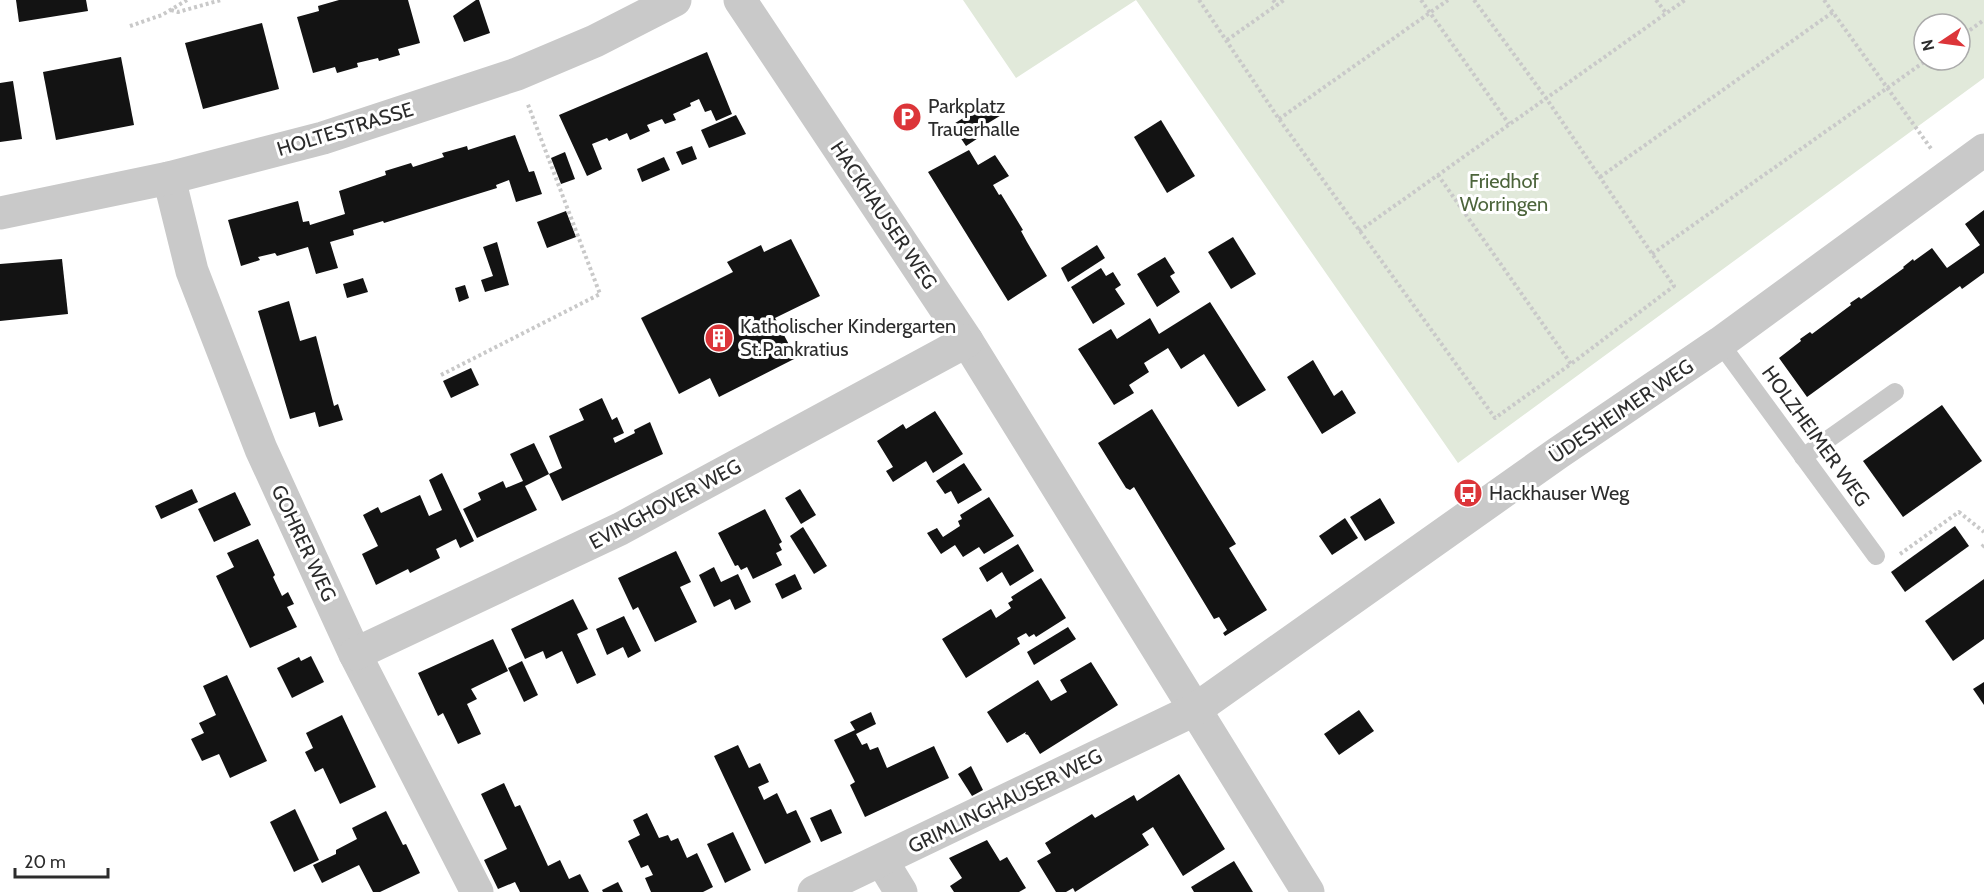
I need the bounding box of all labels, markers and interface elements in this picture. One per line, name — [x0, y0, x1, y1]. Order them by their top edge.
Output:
north arrow — [1912, 12, 1972, 72]
text: N — [1917, 38, 1938, 53]
place label: Parkplatz Trauerhalle — [928, 94, 1020, 141]
street label: HOLTESTRASSE — [274, 97, 416, 161]
parking icon: Parkplatz Trauerhalle — [891, 101, 923, 133]
street label: HACKHAUSER WEG — [826, 137, 942, 293]
park label: Friedhof Worringen — [1460, 169, 1548, 216]
place label: Katholischer Kindergarten St.Pankratius — [740, 314, 956, 361]
building icon: Katholischer Kindergarten St.Pankratius — [703, 322, 735, 354]
street label: ÜDESHEIMER WEG — [1544, 354, 1698, 468]
street label: HOLZHEIMER WEG — [1757, 361, 1875, 511]
street label: EVINGHOVER WEG — [585, 454, 745, 554]
bus stop icon: Hackhauser Weg — [1452, 477, 1484, 509]
street label: GOHRER WEG — [267, 481, 341, 605]
place label: Hackhauser Weg — [1489, 481, 1630, 505]
street label: GRIMLINGHAUSER WEG — [904, 744, 1106, 858]
scale bar — [15, 841, 108, 879]
text: 20 m — [24, 851, 66, 873]

